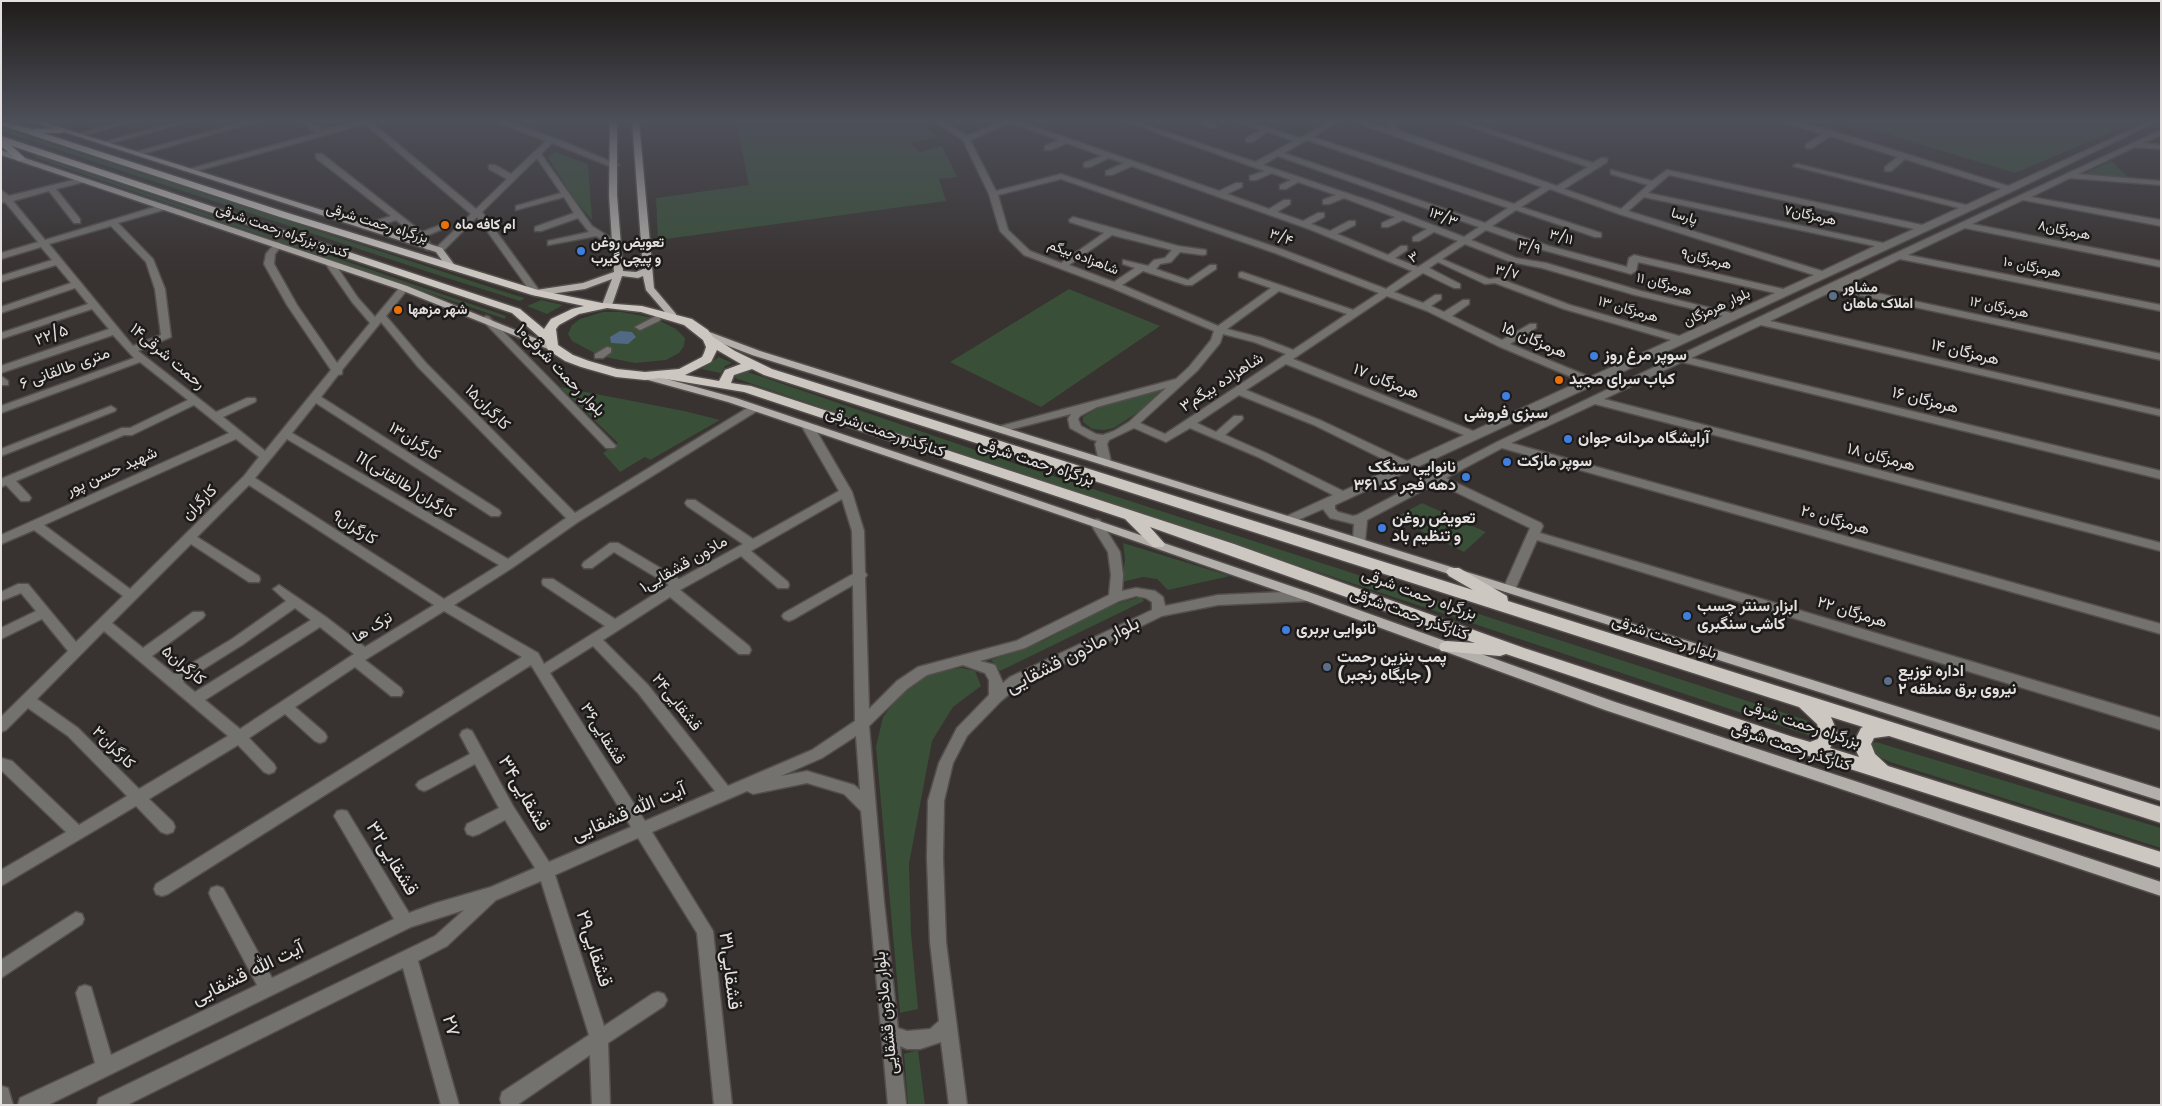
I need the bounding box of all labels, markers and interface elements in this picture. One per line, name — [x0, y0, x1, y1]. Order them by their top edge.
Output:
street label: بزرگراه رحمت شرقی — [324, 200, 430, 248]
street label: کندرو بزرگراه رحمت شرقی — [214, 201, 350, 263]
street label: هرمزگان۷ — [1782, 202, 1838, 230]
street label: ۱۳/۳ — [1426, 205, 1460, 231]
street label: پارسا — [1669, 205, 1699, 229]
place label: ام کافه ماه — [455, 217, 516, 233]
street label: هرمزگان۸ — [2036, 218, 2092, 244]
marker: ام کافه ماه — [439, 219, 451, 231]
street label: ۳/۴ — [1267, 226, 1295, 250]
street label: ۳/۱۱ — [1547, 227, 1575, 249]
place label: تعویض روغن و پیچی گیرب — [591, 235, 664, 268]
street label: شاهزاده بیگم — [1045, 237, 1121, 279]
street label: ۳/۹ — [1516, 237, 1542, 259]
marker: تعویض روغن و پیچی گیرب — [575, 245, 587, 257]
street label: هرمزگان۹ — [1679, 246, 1733, 274]
street label: ۳ — [1405, 248, 1423, 268]
street label: هرمزگان ۱۰ — [2002, 254, 2062, 282]
street label: ۳/۷ — [1493, 262, 1521, 284]
street label: هرمزگان ۱۱ — [1634, 270, 1694, 300]
place label: مشاور املاک ماهان — [1843, 280, 1913, 312]
street label: بلوار هرمزگان — [1681, 285, 1753, 331]
marker: مشاور املاک ماهان — [1827, 290, 1839, 302]
street label: هرمزگان ۱۳ — [1596, 293, 1660, 327]
street label: هرمزگان ۱۲ — [1968, 294, 2030, 322]
place label: شهر مزهها — [408, 302, 467, 318]
marker: شهر مزهها — [392, 304, 404, 316]
street label: هرمزگان ۱۵ — [1498, 319, 1570, 363]
street label: ۱۴رحمت شرقی — [125, 320, 209, 394]
street label: ۲۲/۵ — [33, 321, 71, 351]
street label: ۱۰بلوار رحمت شرقی — [511, 321, 609, 421]
street label: هرمزگان ۱۴ — [1929, 336, 2001, 370]
street label: ۶ متری طالقانی — [17, 344, 113, 394]
place label: سوپر مرغ روز — [1604, 346, 1687, 366]
street label: ۳شاهزاده بیگم — [1177, 349, 1267, 417]
marker: سوپر مرغ روز — [1588, 350, 1600, 362]
street label: هرمزگان ۱۷ — [1350, 360, 1422, 404]
place label: کباب سرای مجید — [1569, 370, 1675, 390]
marker: کباب سرای مجید — [1553, 374, 1565, 386]
street label: ۱۵کارگران — [460, 381, 514, 435]
street label: هرمزگان ۱۶ — [1890, 383, 1960, 419]
marker: سبزی فروشی — [1500, 390, 1512, 402]
street label: کنارگذر رحمت شرقی — [823, 404, 947, 462]
place label: سبزی فروشی — [1464, 404, 1548, 424]
street label: کارگران۱۳ — [385, 419, 443, 465]
place label: آرایشگاه مردانه جوان — [1578, 429, 1709, 449]
marker: آرایشگاه مردانه جوان — [1562, 433, 1574, 445]
street label: بزرگراه رحمت شرقی — [976, 435, 1096, 491]
street label: هرمزگان ۱۸ — [1845, 440, 1917, 476]
street label: شهید حسن پور — [63, 443, 161, 501]
street label: 11کارگران(طالقانی) — [352, 449, 458, 523]
place label: سوپر مارکت — [1517, 452, 1592, 472]
marker: سوپر مارکت — [1501, 456, 1513, 468]
place label: نانوایی سنگک دهه فجر کد ۳۶۱ — [1353, 458, 1456, 496]
marker: نانوایی سنگک دهه فجر کد ۳۶۱ — [1460, 471, 1472, 483]
street label: کارگران — [178, 481, 222, 525]
street label: هرمزگان ۲۰ — [1798, 502, 1872, 540]
street label: کارگران۹ — [328, 506, 380, 550]
place label: تعویض روغن و تنظیم باد — [1392, 509, 1476, 547]
marker: تعویض روغن و تنظیم باد — [1376, 522, 1388, 534]
street label: ماذون قشقایی۱ — [637, 532, 731, 598]
street label: بزرگراه رحمت شرقی — [1359, 565, 1479, 625]
street label: کنارگذر رحمت شرقی — [1347, 585, 1471, 645]
street label: هرمزگان ۲۲ — [1815, 593, 1889, 633]
place label: ابزار سنتر چسب کاشی سنگبری — [1697, 597, 1798, 635]
street label: ترک ها — [350, 608, 396, 648]
marker: ابزار سنتر چسب کاشی سنگبری — [1681, 610, 1693, 622]
street label: بلوار رحمت شرقی — [1609, 612, 1719, 664]
street label: بلوار ماذون قشقایی — [1002, 613, 1144, 699]
place label: نانوایی بربری — [1296, 620, 1376, 640]
marker: نانوایی بربری — [1280, 624, 1292, 636]
street label: کارگران۵ — [157, 642, 209, 690]
place label: پمپ بنزین رحمت (جایگاه رنجبر ) — [1337, 648, 1447, 686]
marker: پمپ بنزین رحمت (جایگاه رنجبر ) — [1321, 661, 1333, 673]
place label: اداره توزیع نیروی برق منطقه ۲ — [1898, 662, 2017, 700]
street label: قشقایی۲۴ — [647, 671, 705, 735]
marker: اداره توزیع نیروی برق منطقه ۲ — [1882, 675, 1894, 687]
street label: بزرگراه رحمت شرقی — [1742, 697, 1862, 753]
street label: قشقایی۳۶ — [576, 700, 628, 768]
street label: کنارگذر رحمت شرقی — [1729, 720, 1853, 776]
street label: کارگران۳ — [88, 723, 138, 773]
street label: قشقایی۳۴ — [492, 752, 554, 836]
street label: آیت الله قشقایی — [568, 779, 690, 847]
street label: قشقایی۳۲ — [360, 818, 422, 900]
street label: قشقایی۲۹ — [570, 908, 616, 990]
street label: ۳۱قشقایی — [713, 931, 745, 1011]
street label: آیت الله قشقایی — [188, 937, 308, 1011]
street label: بلوار ماذون قشقایی — [871, 951, 903, 1075]
street label: ۲۷ — [436, 1013, 464, 1039]

